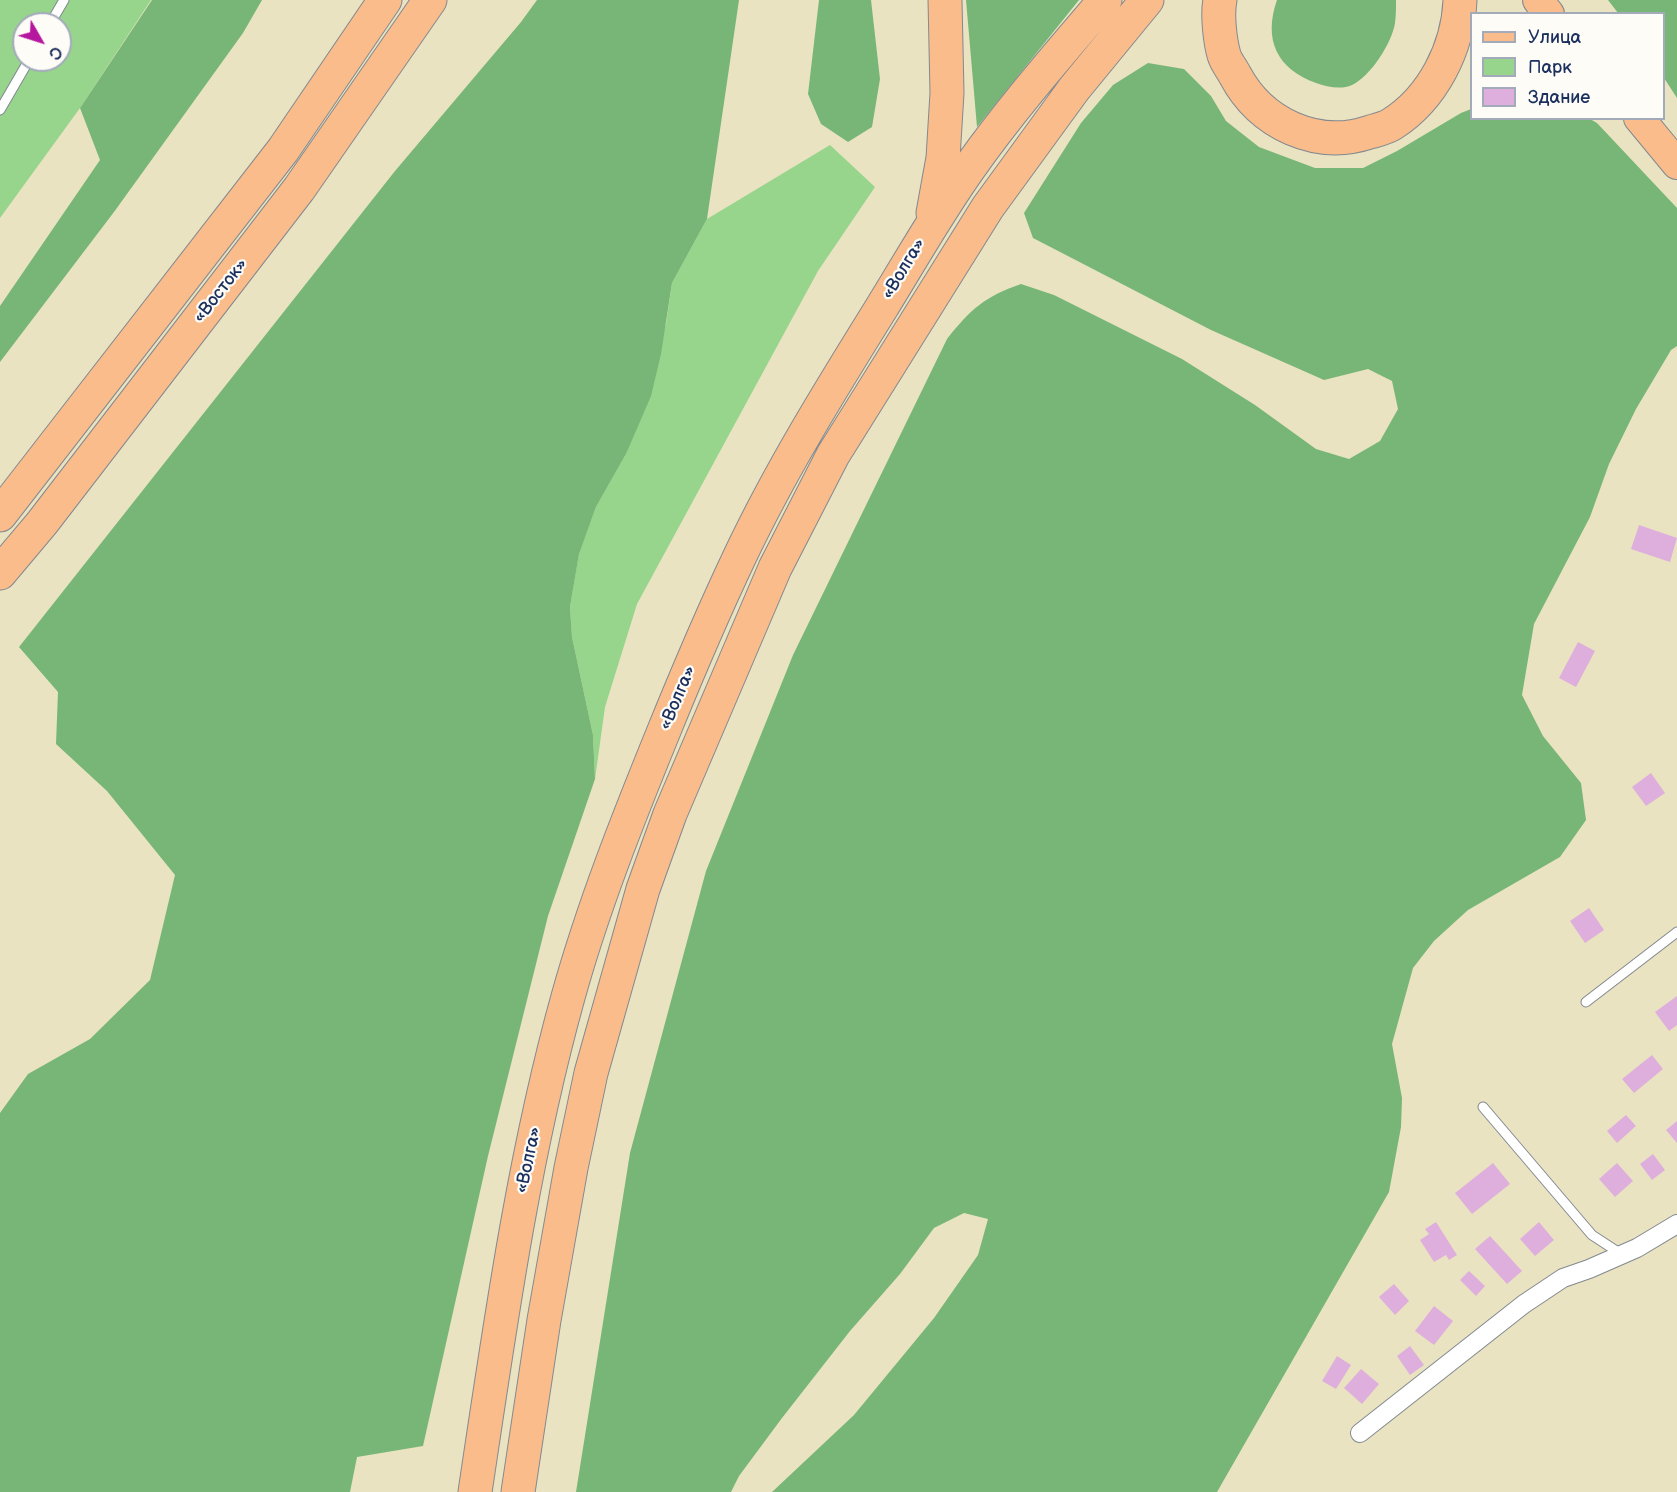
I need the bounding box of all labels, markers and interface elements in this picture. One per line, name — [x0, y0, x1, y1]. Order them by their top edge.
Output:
north arrow — [12, 12, 72, 72]
legend — [1470, 12, 1665, 120]
text: Улица — [1528, 27, 1581, 48]
text: С — [44, 42, 66, 63]
text: Парк — [1528, 57, 1572, 78]
text: Здание — [1528, 87, 1590, 108]
street label: «Волга» — [877, 234, 931, 304]
street label: «Восток» — [189, 254, 253, 328]
street label: «Волга» — [655, 663, 701, 733]
street label: «Волга» — [511, 1125, 547, 1195]

